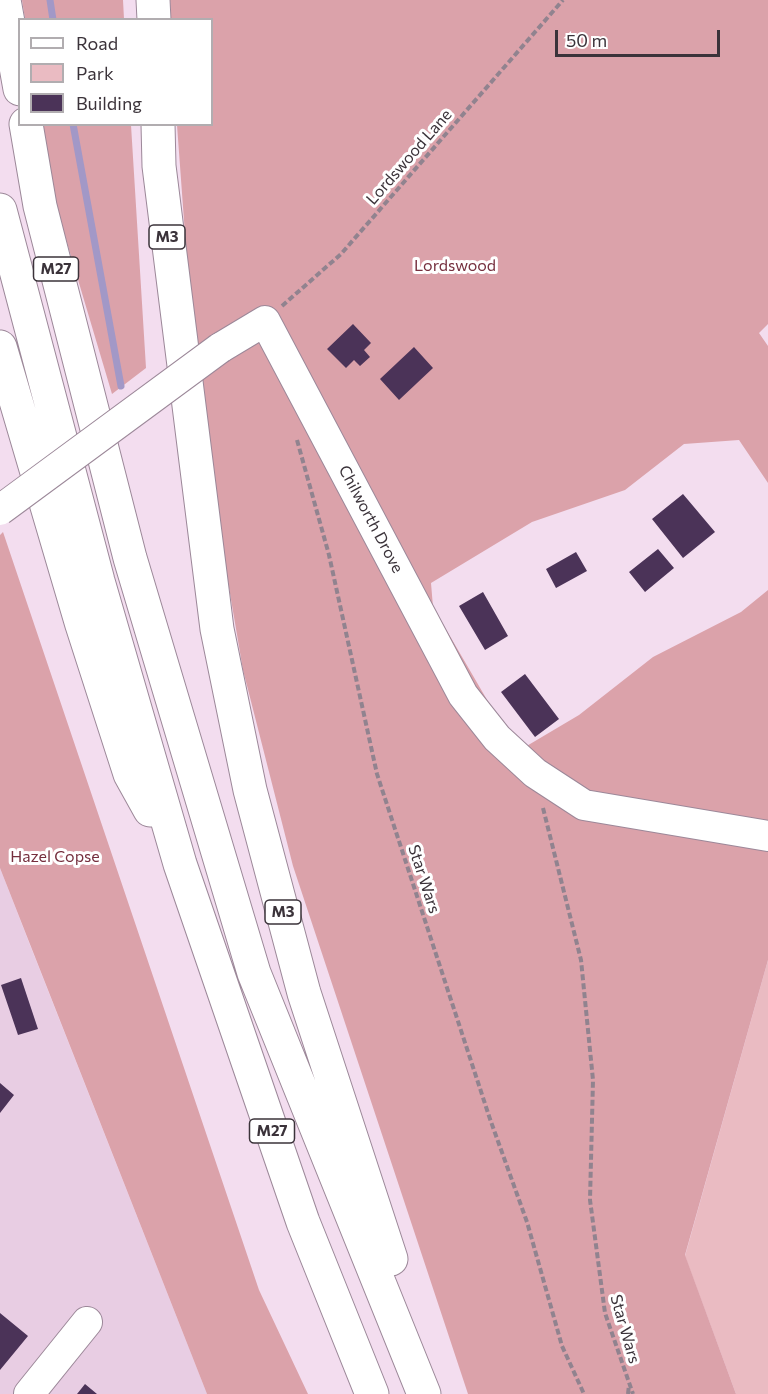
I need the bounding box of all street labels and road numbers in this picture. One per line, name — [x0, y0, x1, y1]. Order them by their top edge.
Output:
street label: Lordswood Lane — [362, 105, 456, 209]
road number: M3 — [149, 225, 185, 249]
road number: M27 — [34, 257, 78, 281]
street label: Chilworth Drove — [335, 462, 407, 576]
street label: Star Wars — [404, 842, 444, 916]
road number: M3 — [265, 900, 301, 924]
road number: M27 — [250, 1119, 294, 1143]
street label: Star Wars — [606, 1292, 644, 1366]

